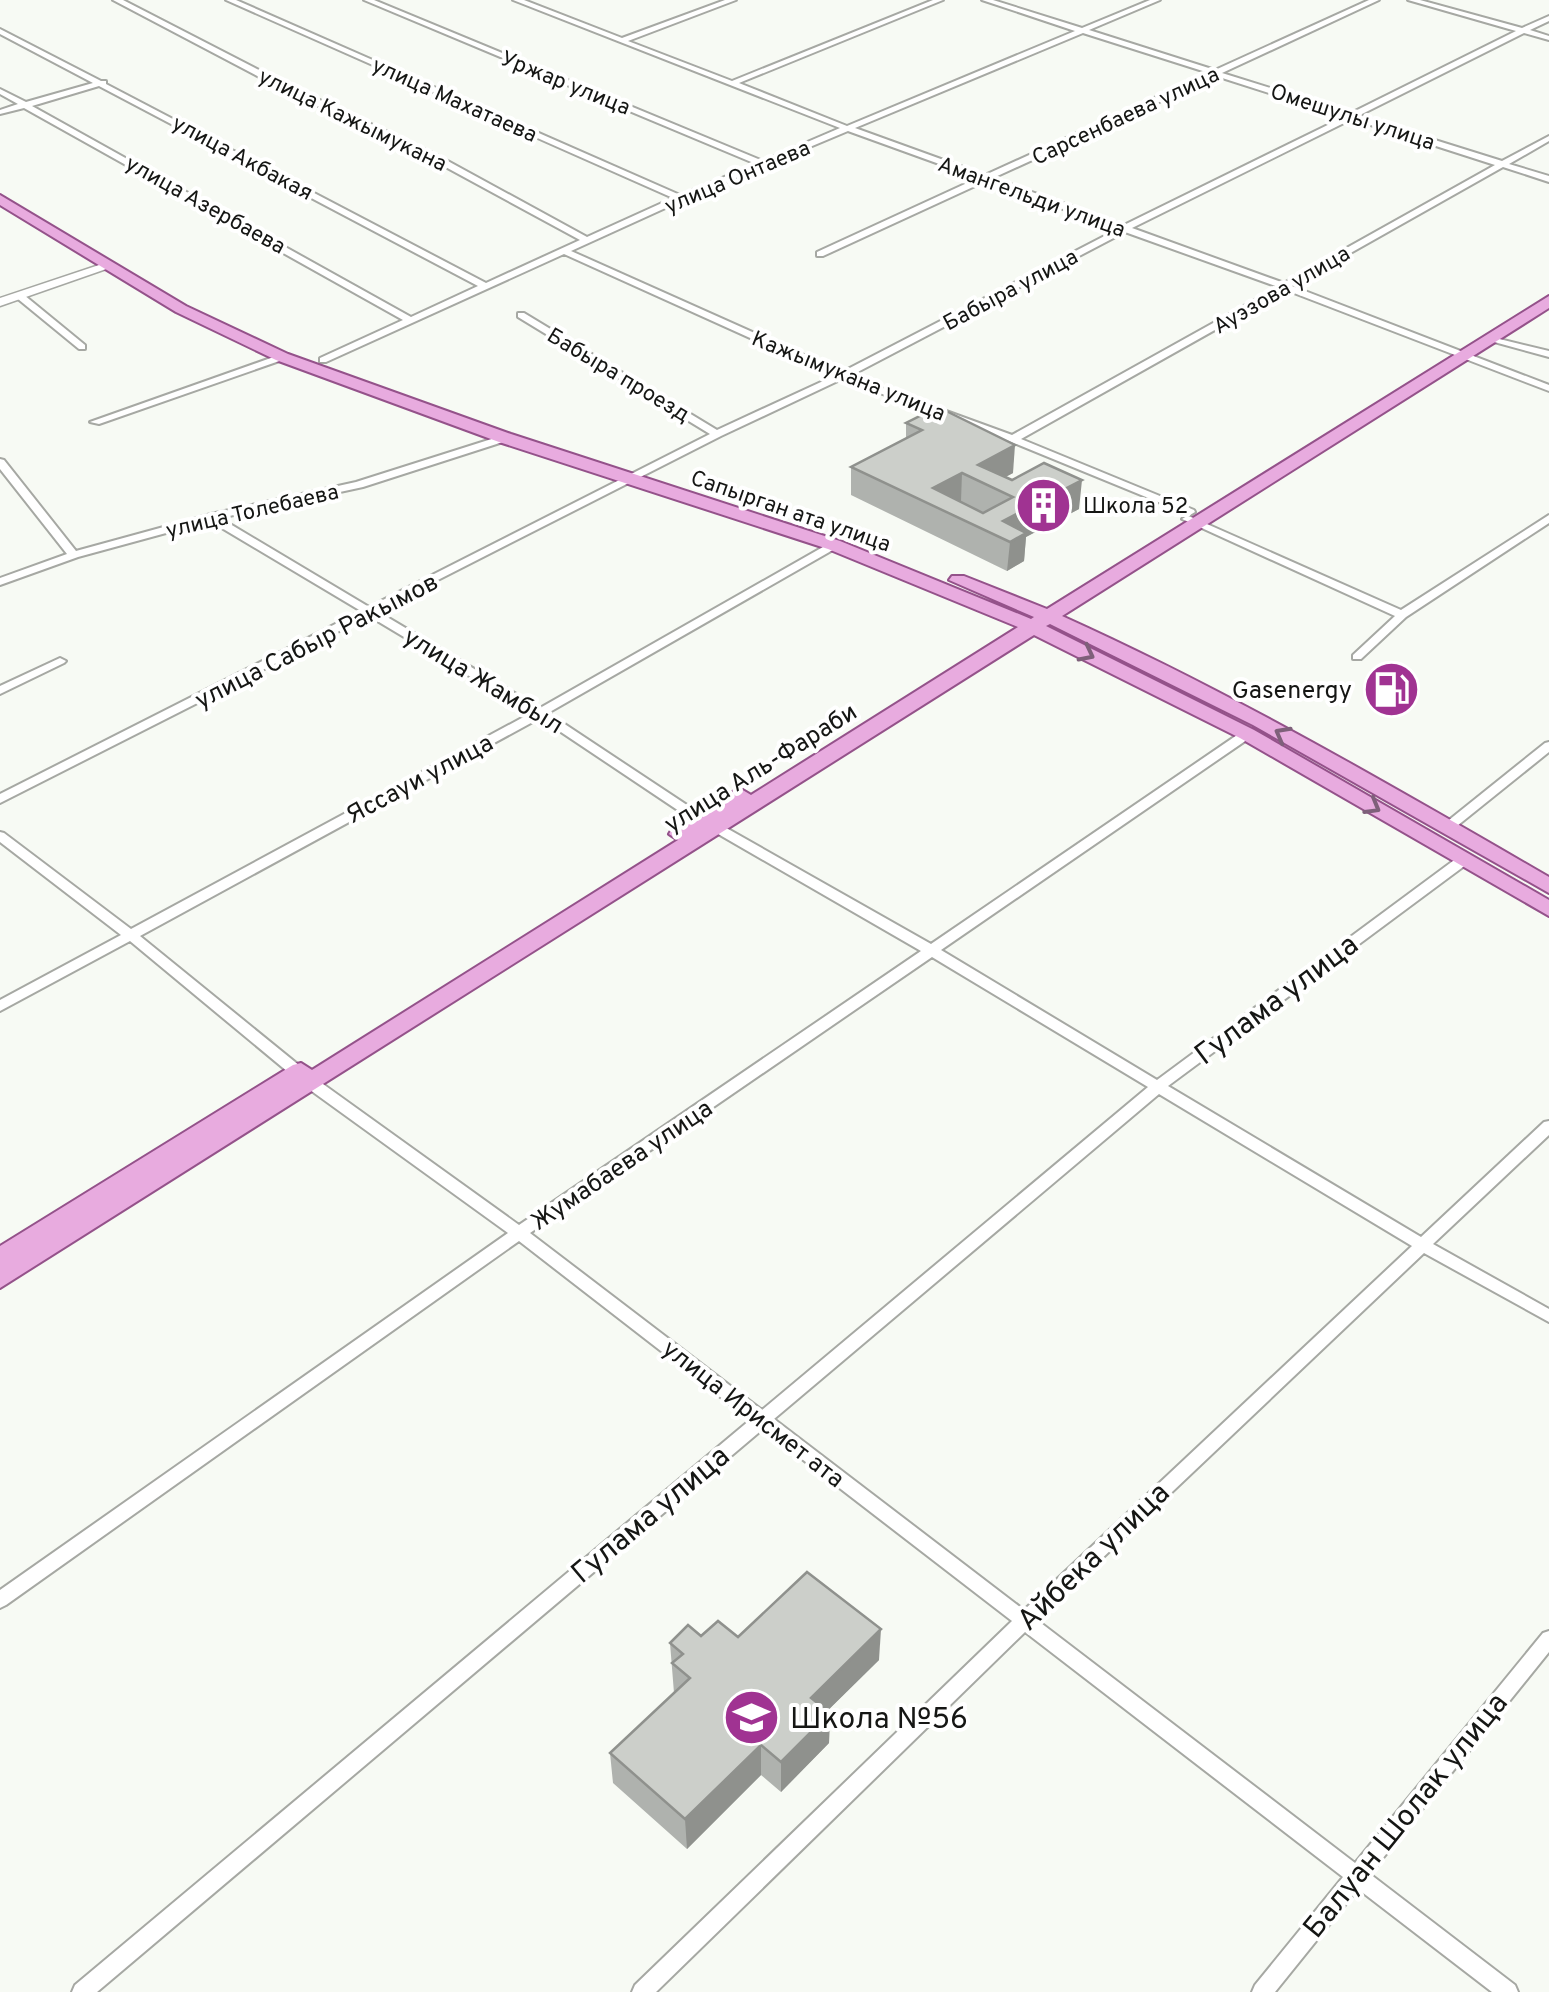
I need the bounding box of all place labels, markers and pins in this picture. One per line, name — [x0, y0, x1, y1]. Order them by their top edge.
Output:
building icon: Школа 52 — [1014, 475, 1074, 535]
place label: Школа 52 — [1083, 494, 1188, 521]
fuel station icon: Gasenergy — [1361, 659, 1421, 719]
place label: Gasenergy — [1232, 676, 1352, 708]
school or university icon: Школа №56 — [721, 1688, 781, 1748]
place label: Школа №56 — [790, 1702, 968, 1739]

